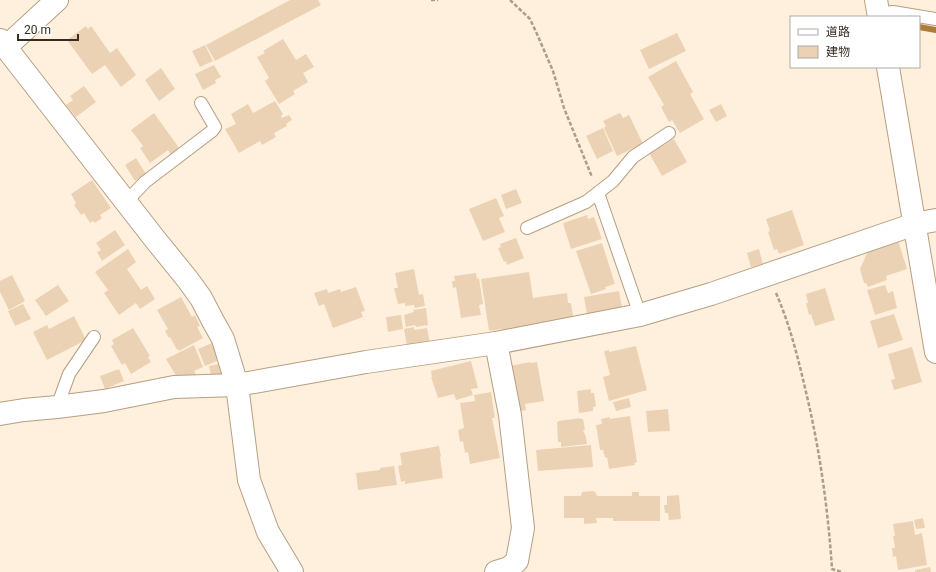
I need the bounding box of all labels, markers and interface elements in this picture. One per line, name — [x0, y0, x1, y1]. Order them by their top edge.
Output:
scale bar — [18, 16, 78, 42]
legend — [790, 16, 920, 68]
text: 20 m — [24, 23, 51, 37]
text: 道路 — [826, 25, 850, 39]
text: 建物 — [826, 45, 850, 59]

